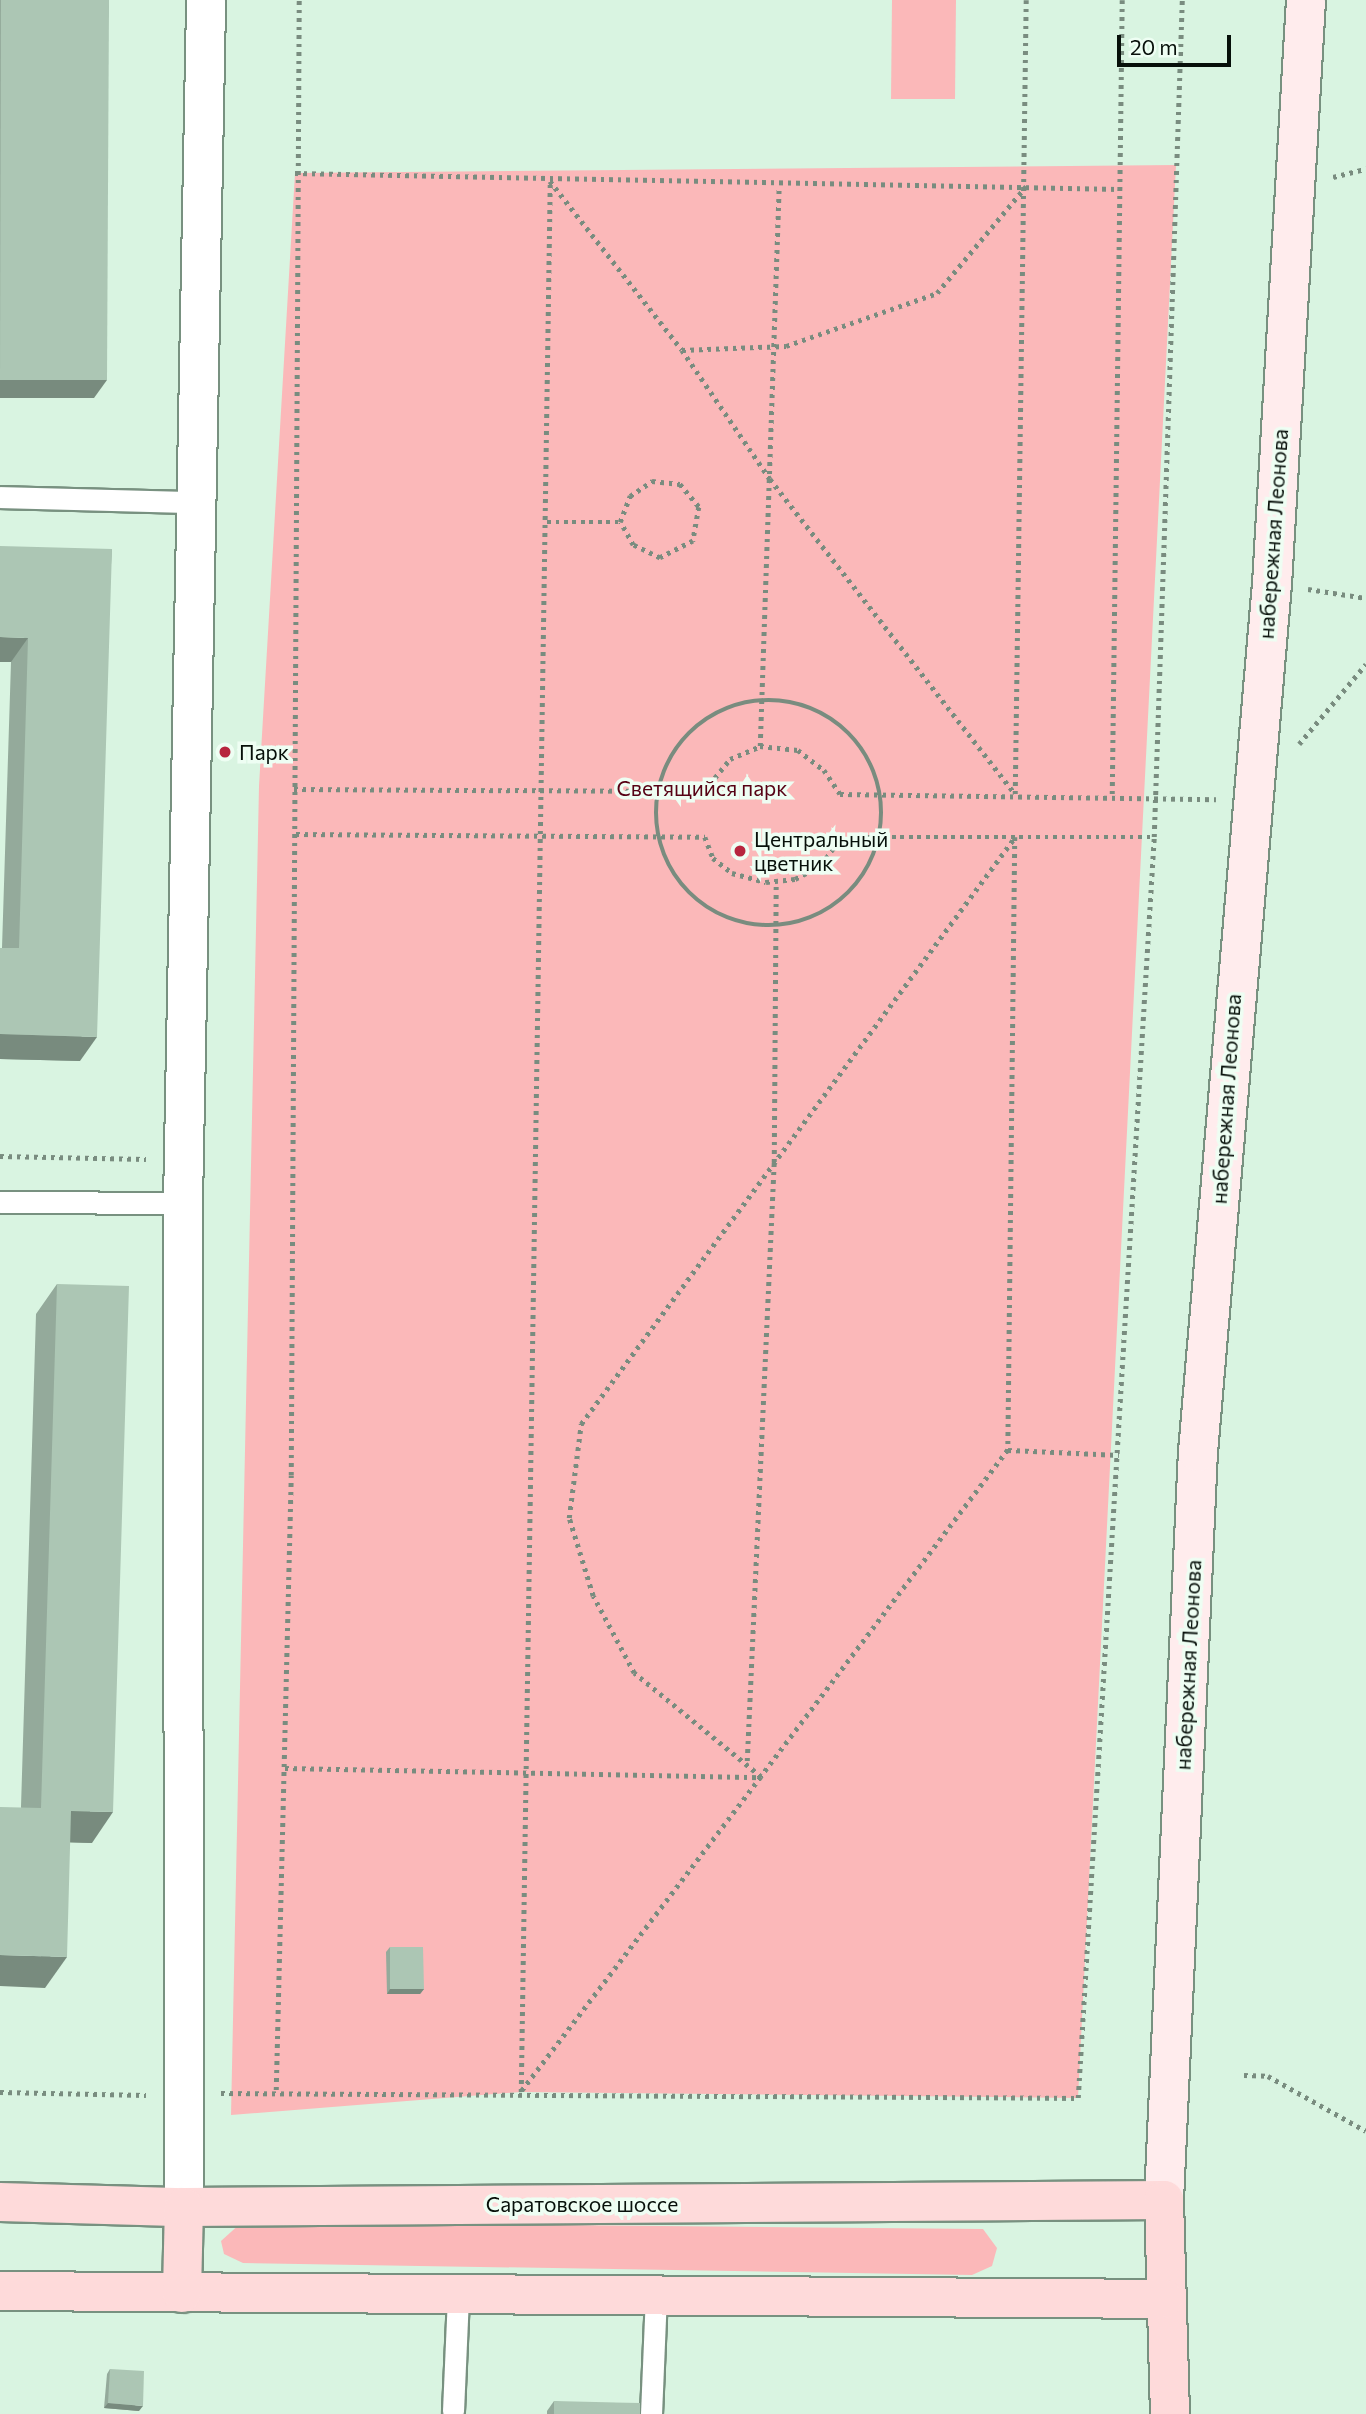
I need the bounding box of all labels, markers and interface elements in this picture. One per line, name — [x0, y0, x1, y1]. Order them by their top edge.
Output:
scale bar — [1121, 21, 1235, 65]
text: 20 m — [1130, 34, 1178, 59]
street label: набережная Леонова — [1253, 428, 1293, 640]
place label: Парк — [239, 739, 289, 765]
marker: Парк — [217, 744, 233, 760]
park label: Светящийся парк — [616, 775, 788, 801]
place label: Центральный цветник — [754, 826, 888, 876]
marker: Центральный цветник — [732, 843, 748, 859]
street label: набережная Леонова — [1206, 993, 1246, 1205]
street label: набережная Леонова — [1170, 1559, 1206, 1771]
street label: Саратовское шоссе — [486, 2191, 678, 2217]

